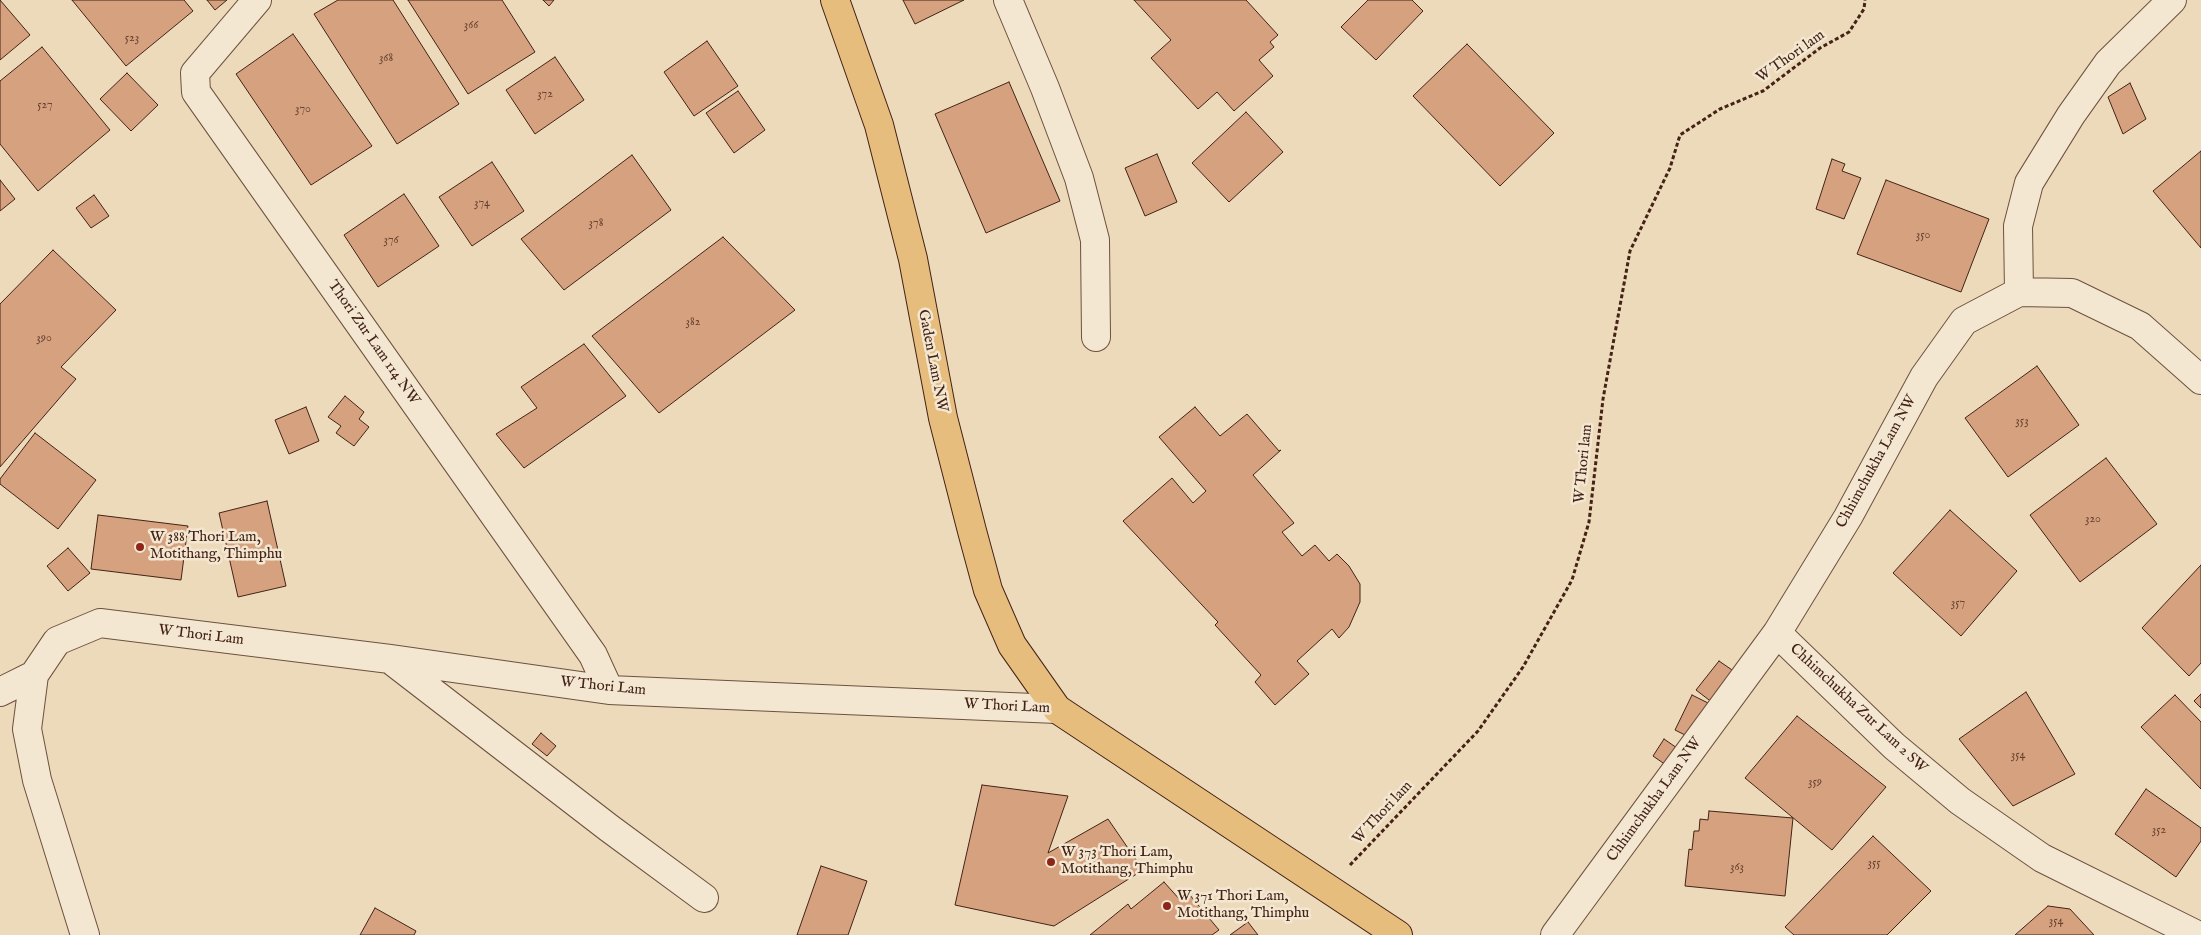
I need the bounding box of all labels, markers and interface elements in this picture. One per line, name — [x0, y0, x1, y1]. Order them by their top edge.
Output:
house number: 366 — [464, 19, 478, 33]
street label: W Thori lam — [1753, 27, 1829, 87]
house number: 523 — [125, 32, 139, 46]
house number: 368 — [379, 52, 393, 66]
house number: 372 — [537, 88, 553, 102]
house number: 527 — [37, 99, 53, 113]
house number: 370 — [295, 103, 311, 117]
house number: 374 — [474, 197, 490, 211]
house number: 378 — [589, 217, 603, 231]
house number: 350 — [1916, 229, 1930, 243]
house number: 376 — [383, 234, 399, 248]
street label: Thori Zur Lam 114 NW — [323, 277, 423, 409]
street label: Gaden Lam NW — [913, 308, 951, 414]
house number: 382 — [686, 316, 700, 330]
house number: 390 — [36, 332, 52, 346]
street label: Chhimchukha Lam NW — [1833, 392, 1921, 532]
house number: 353 — [2015, 415, 2029, 429]
street label: W Thori lam — [1571, 424, 1597, 504]
house number: 320 — [2085, 513, 2101, 527]
place label: W 388 Thori Lam, Motithang, Thimphu — [150, 529, 282, 564]
marker: W 388 Thori Lam, Motithang, Thimphu — [134, 541, 146, 553]
house number: 357 — [1951, 597, 1965, 611]
street label: W Thori Lam — [157, 622, 245, 650]
street label: Chhimchukha Zur Lam 2 SW — [1785, 641, 1931, 777]
street label: W Thori Lam — [559, 674, 647, 700]
street label: W Thori Lam — [964, 696, 1050, 718]
street label: Chhimchukha Lam NW — [1604, 734, 1706, 866]
house number: 354 — [2011, 749, 2025, 763]
house number: 359 — [1808, 776, 1822, 790]
street label: W Thori lam — [1349, 778, 1417, 848]
house number: 352 — [2152, 824, 2166, 838]
place label: W 373 Thori Lam, Motithang, Thimphu — [1061, 844, 1193, 879]
marker: W 373 Thori Lam, Motithang, Thimphu — [1045, 856, 1057, 868]
house number: 355 — [1867, 857, 1881, 871]
house number: 363 — [1730, 861, 1744, 875]
place label: W 371 Thori Lam, Motithang, Thimphu — [1177, 888, 1309, 923]
marker: W 371 Thori Lam, Motithang, Thimphu — [1161, 900, 1173, 912]
house number: 354 — [2049, 915, 2063, 929]

